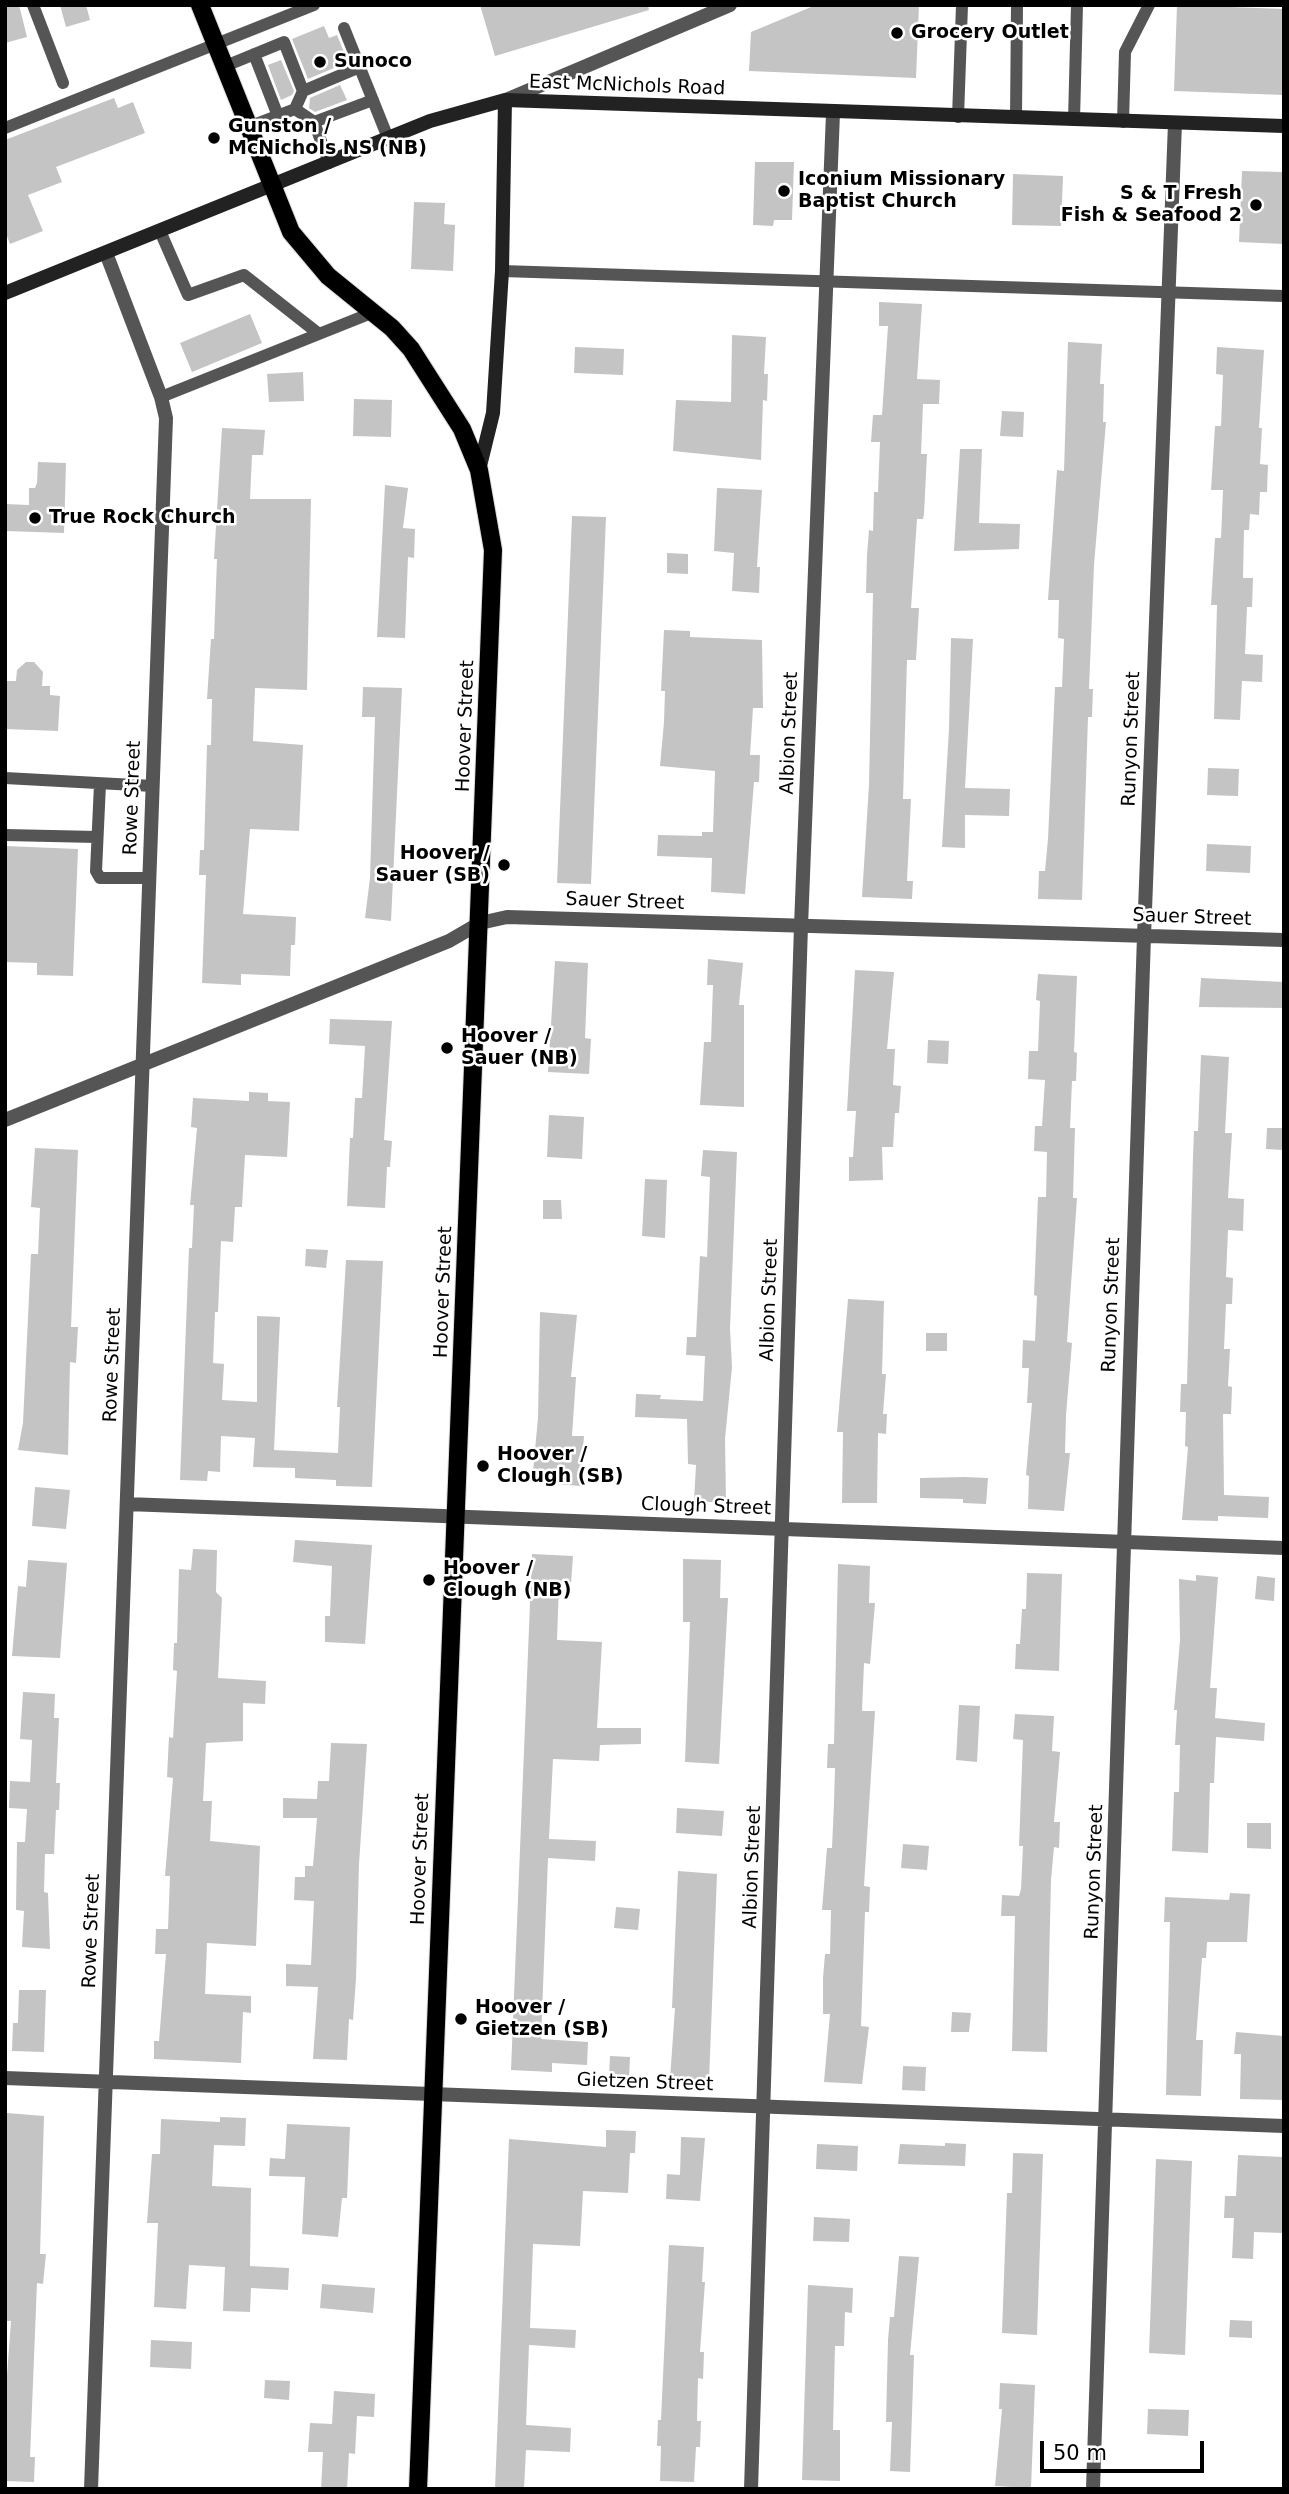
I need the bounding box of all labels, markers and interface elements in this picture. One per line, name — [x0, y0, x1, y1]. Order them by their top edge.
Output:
place label: Grocery Outlet — [911, 22, 1069, 44]
marker: Grocery Outlet — [889, 25, 905, 41]
place label: Sunoco — [334, 51, 412, 73]
marker: Sunoco — [312, 54, 328, 70]
street label: East McNichols Road — [528, 71, 726, 101]
place label: Gunston / McNichols NS (NB) — [228, 116, 427, 160]
marker: Gunston / McNichols NS (NB) — [206, 130, 222, 146]
place label: Iconium Missionary Baptist Church — [798, 169, 1005, 213]
marker: Iconium Missionary Baptist Church — [776, 183, 792, 199]
place label: S & T Fresh Fish & Seafood 2 — [1061, 183, 1242, 227]
marker: S & T Fresh Fish & Seafood 2 — [1248, 197, 1264, 213]
place label: True Rock Church — [49, 507, 236, 529]
marker: True Rock Church — [27, 510, 43, 526]
street label: Hoover Street — [452, 660, 480, 792]
street label: Albion Street — [776, 671, 804, 795]
street label: Runyon Street — [1118, 671, 1146, 807]
street label: Rowe Street — [120, 740, 146, 856]
place label: Hoover / Sauer (SB) — [376, 843, 490, 887]
marker: Hoover / Sauer (SB) — [496, 857, 512, 873]
street label: Sauer Street — [565, 889, 685, 915]
street label: Sauer Street — [1132, 905, 1252, 931]
place label: Hoover / Sauer (NB) — [461, 1026, 578, 1070]
marker: Hoover / Sauer (NB) — [439, 1040, 455, 1056]
street label: Hoover Street — [430, 1226, 458, 1358]
street label: Runyon Street — [1098, 1237, 1126, 1373]
street label: Albion Street — [756, 1238, 784, 1362]
street label: Rowe Street — [100, 1307, 126, 1423]
place label: Hoover / Clough (SB) — [497, 1444, 623, 1488]
marker: Hoover / Clough (SB) — [475, 1458, 491, 1474]
street label: Clough Street — [641, 1493, 771, 1521]
place label: Hoover / Clough (NB) — [443, 1558, 572, 1602]
marker: Hoover / Clough (NB) — [421, 1572, 437, 1588]
street label: Hoover Street — [407, 1793, 435, 1925]
street label: Runyon Street — [1081, 1804, 1109, 1940]
street label: Albion Street — [739, 1805, 767, 1929]
street label: Rowe Street — [79, 1873, 105, 1989]
place label: Hoover / Gietzen (SB) — [475, 1997, 609, 2041]
marker: Hoover / Gietzen (SB) — [453, 2011, 469, 2027]
street label: Gietzen Street — [576, 2069, 714, 2097]
scale bar — [1044, 2428, 1208, 2472]
text: 50 m — [1053, 2441, 1107, 2465]

